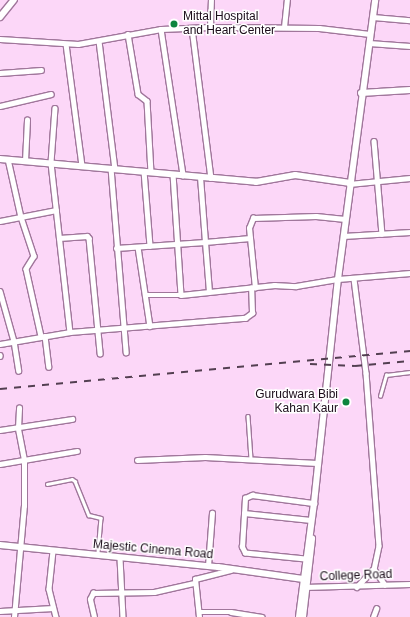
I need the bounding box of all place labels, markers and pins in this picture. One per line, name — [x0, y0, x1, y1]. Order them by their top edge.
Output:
place label: Mittal Hospital and Heart Center — [183, 10, 275, 38]
marker: Mittal Hospital and Heart Center — [168, 18, 180, 30]
place label: Gurudwara Bibi Kahan Kaur — [255, 388, 338, 416]
marker: Gurudwara Bibi Kahan Kaur — [341, 397, 351, 407]

